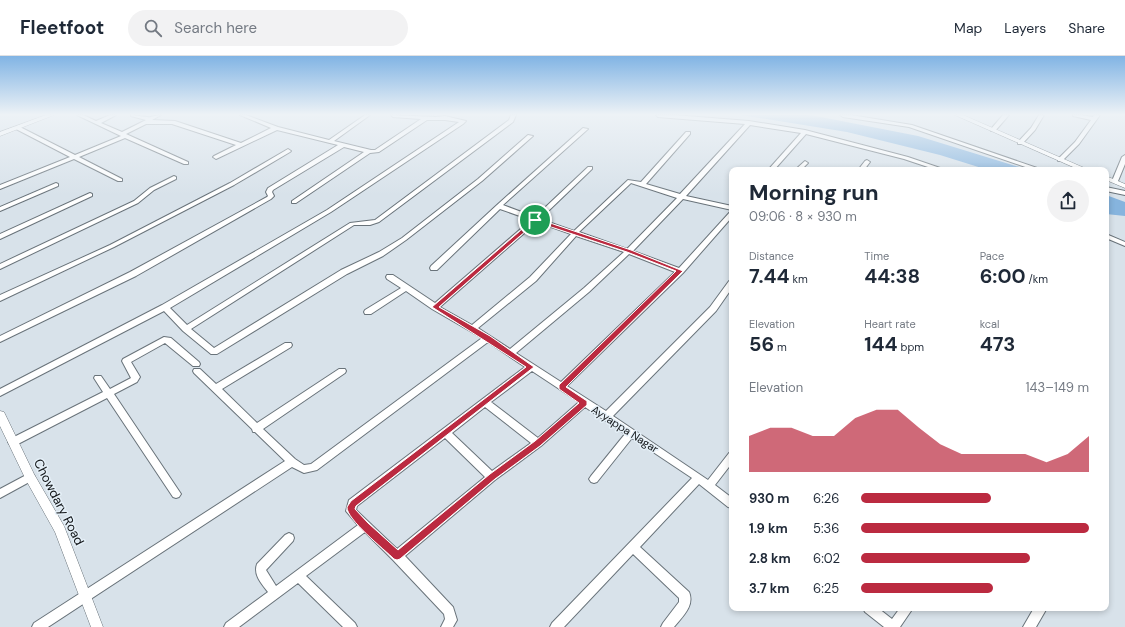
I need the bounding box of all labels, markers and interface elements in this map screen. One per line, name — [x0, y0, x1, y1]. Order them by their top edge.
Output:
search box — [128, 10, 408, 46]
text: Fleetfoot — [20, 15, 104, 40]
icon: search — [142, 17, 164, 39]
text: Search here — [174, 18, 257, 38]
text: Map — [954, 19, 982, 37]
text: Layers — [1004, 19, 1046, 37]
text: Share — [1068, 19, 1105, 37]
text: Morning run — [749, 178, 879, 207]
button: share — [1047, 180, 1089, 222]
pin — [518, 203, 552, 237]
text: 09:06 · 8 × 930 m — [749, 208, 857, 225]
icon: arrive — [524, 209, 546, 231]
text: Distance — [749, 249, 794, 263]
text: Time — [864, 249, 889, 263]
text: Pace — [980, 249, 1004, 263]
text: 7.44 — [749, 263, 790, 289]
text: 44:38 — [864, 263, 920, 289]
text: 6:00 — [980, 263, 1026, 289]
text: km — [790, 272, 808, 286]
text: /km — [1026, 272, 1048, 286]
text: Elevation — [749, 317, 795, 331]
text: Heart rate — [864, 317, 916, 331]
text: kcal — [980, 317, 1000, 331]
text: 56 — [749, 331, 774, 357]
text: 144 — [864, 331, 898, 357]
text: 473 — [980, 331, 1015, 357]
text: m — [774, 340, 787, 354]
text: bpm — [898, 340, 924, 354]
text: Elevation — [749, 379, 803, 396]
text: 143–149 m — [1026, 379, 1089, 396]
street label: Ayyappa Nagar — [589, 402, 661, 456]
street label: Chowdary Road — [30, 456, 88, 548]
text: 930 m — [749, 490, 789, 507]
text: 6:26 — [813, 490, 839, 507]
text: 1.9 km — [749, 520, 788, 537]
text: 5:36 — [813, 520, 839, 537]
text: 2.8 km — [749, 550, 791, 567]
text: 6:02 — [813, 550, 840, 567]
text: 3.7 km — [749, 580, 790, 597]
text: 6:25 — [813, 580, 839, 597]

